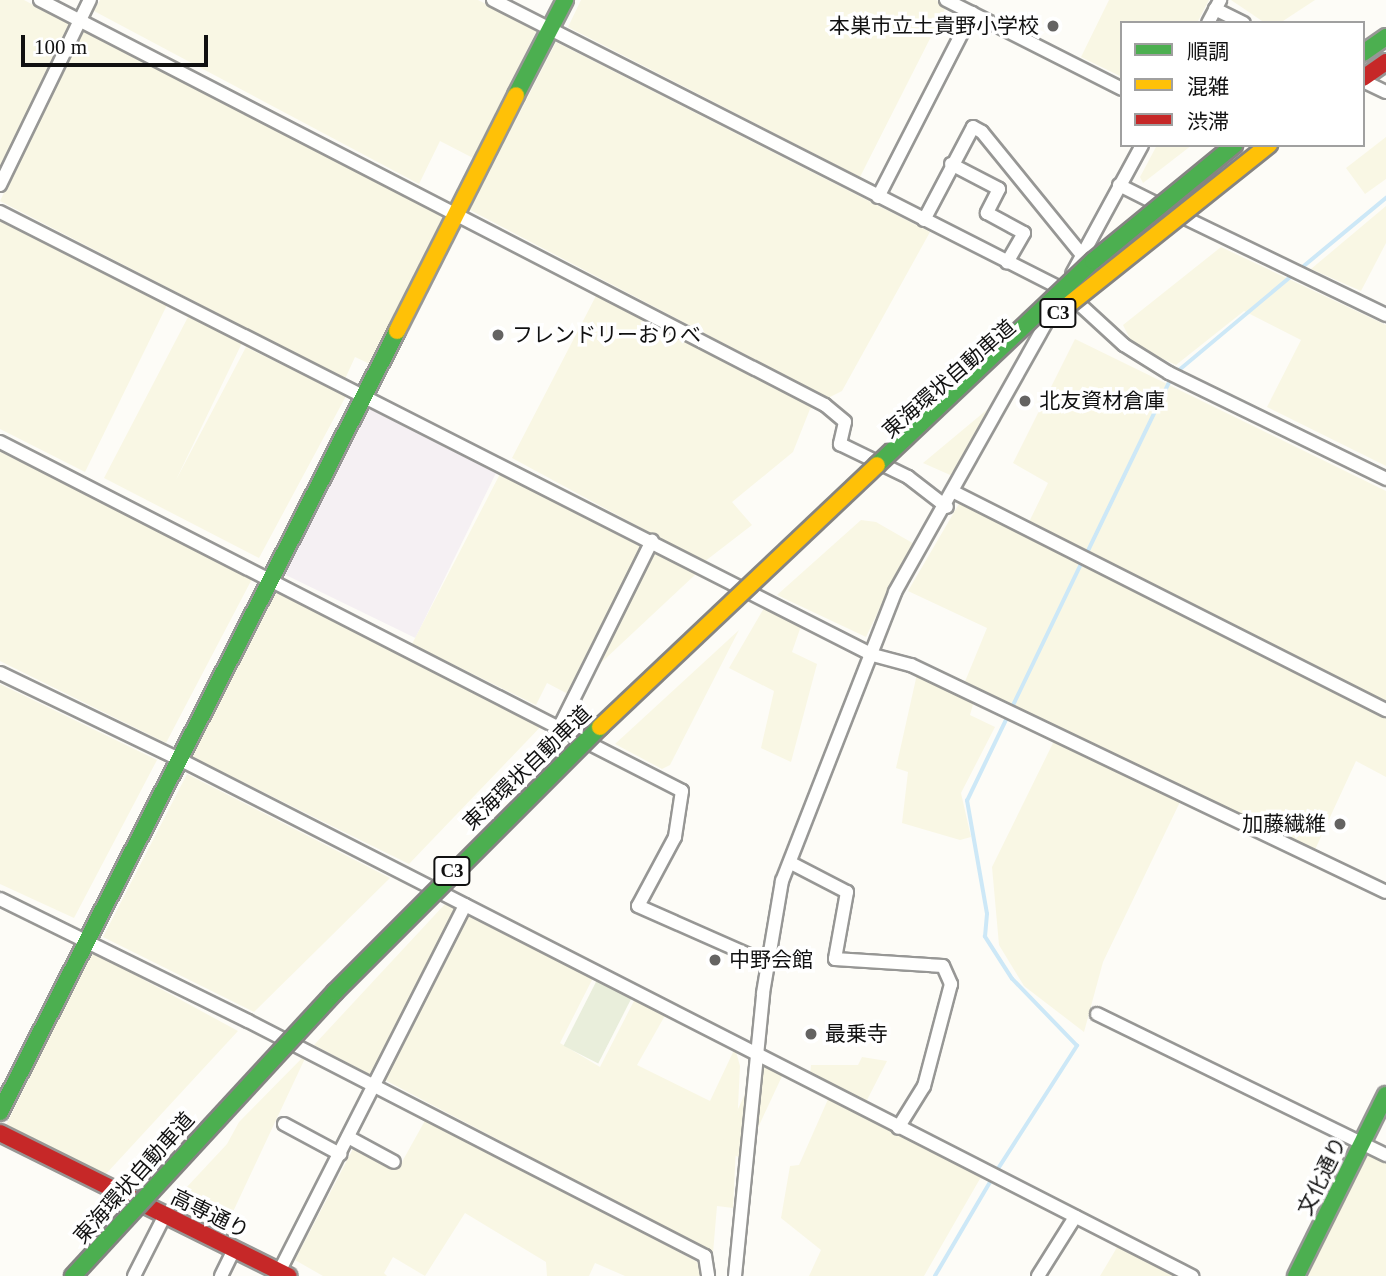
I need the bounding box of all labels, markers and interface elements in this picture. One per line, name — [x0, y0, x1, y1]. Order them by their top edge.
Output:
place label: 本巣市立土貴野小学校 — [829, 13, 1039, 39]
marker: 本巣市立土貴野小学校 — [1045, 18, 1061, 34]
scale bar — [24, 21, 212, 65]
legend — [1120, 21, 1365, 147]
text: 100 m — [34, 35, 87, 59]
text: 順調 — [1187, 40, 1229, 64]
text: 混雑 — [1187, 75, 1229, 99]
text: 渋滞 — [1187, 110, 1229, 134]
road number: C3 — [1039, 298, 1077, 328]
street label: 東海環状自動車道 — [877, 314, 1021, 444]
place label: フレンドリーおりべ — [512, 322, 701, 348]
marker: フレンドリーおりべ — [490, 327, 506, 343]
place label: 北友資材倉庫 — [1039, 388, 1165, 414]
marker: 北友資材倉庫 — [1017, 393, 1033, 409]
street label: 東海環状自動車道 — [458, 701, 596, 835]
place label: 加藤繊維 — [1242, 811, 1326, 837]
marker: 加藤繊維 — [1332, 816, 1348, 832]
road number: C3 — [433, 856, 471, 886]
place label: 中野会館 — [729, 947, 813, 973]
marker: 中野会館 — [707, 952, 723, 968]
place label: 最乗寺 — [825, 1021, 888, 1047]
marker: 最乗寺 — [803, 1026, 819, 1042]
street label: 東海環状自動車道 — [68, 1107, 200, 1249]
street label: 文化通り — [1292, 1133, 1352, 1219]
street label: 高専通り — [167, 1184, 253, 1244]

